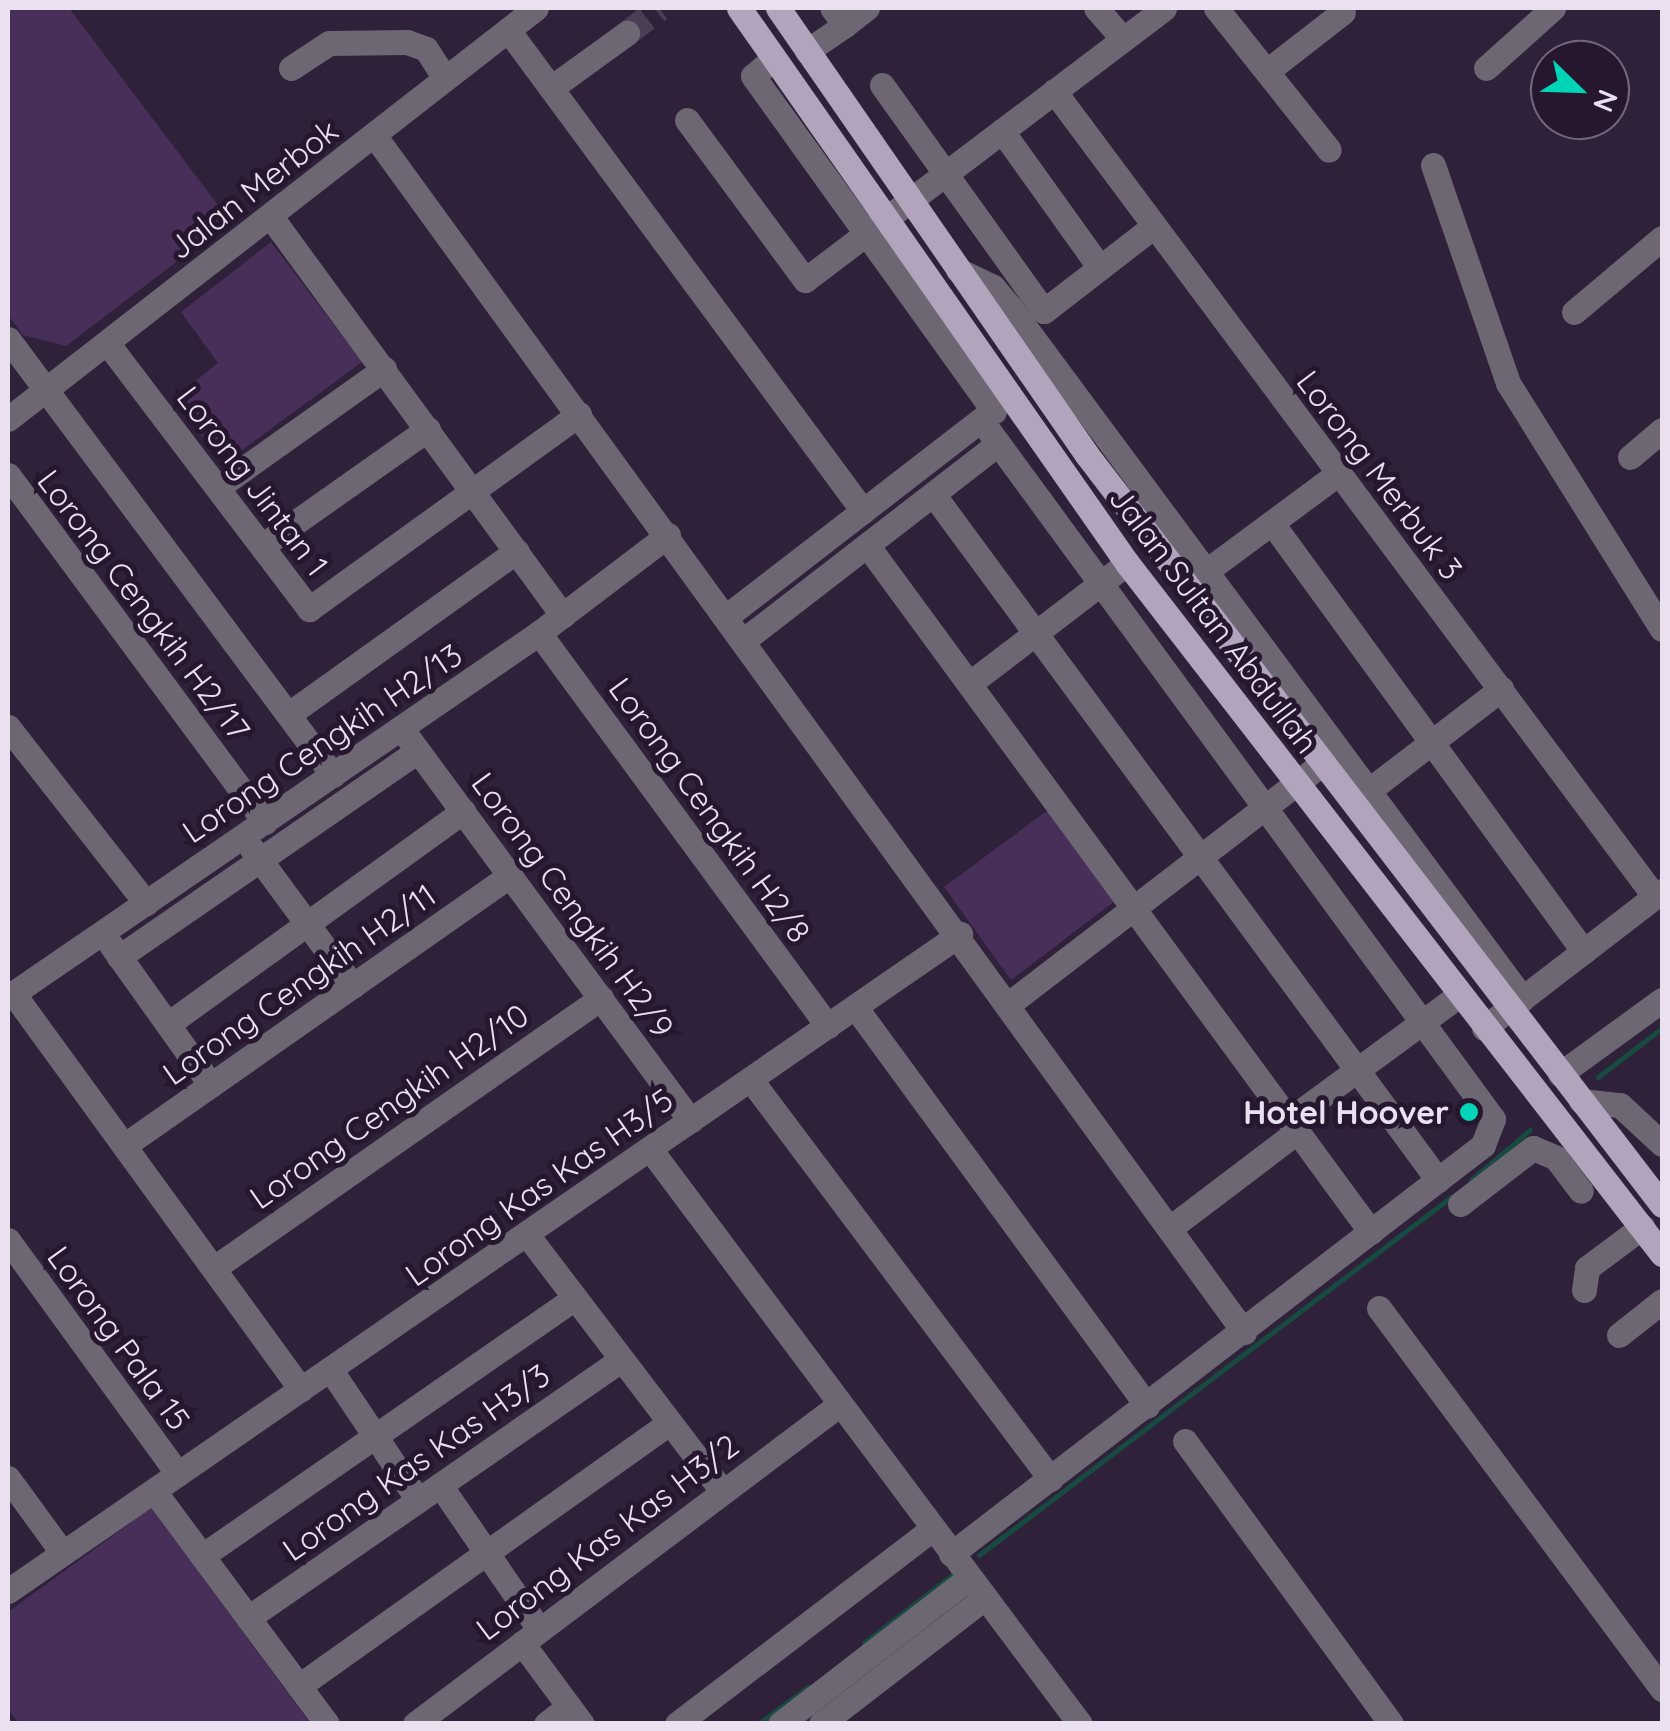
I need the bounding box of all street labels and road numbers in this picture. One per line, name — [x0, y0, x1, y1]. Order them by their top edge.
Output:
street label: Jalan Merbok — [161, 111, 345, 267]
street label: Lorong Merbuk 3 — [1289, 363, 1471, 587]
street label: Lorong Jintan 1 — [169, 379, 337, 583]
street label: Lorong Cengkih H2/17 — [30, 462, 258, 748]
street label: Jalan Sultan Abdullah — [1101, 479, 1327, 761]
street label: Lorong Cengkih H2/13 — [175, 635, 469, 851]
street label: Lorong Cengkih H2/8 — [601, 670, 819, 950]
street label: Lorong Cengkih H2/9 — [464, 765, 682, 1045]
street label: Lorong Cengkih H2/11 — [155, 875, 443, 1093]
street label: Lorong Cengkih H2/10 — [242, 995, 536, 1217]
street label: Lorong Kas Kas H3/5 — [398, 1080, 680, 1294]
street label: Lorong Pala 15 — [40, 1239, 198, 1437]
street label: Lorong Kas Kas H3/3 — [275, 1355, 557, 1569]
street label: Lorong Kas Kas H3/2 — [468, 1426, 746, 1648]

